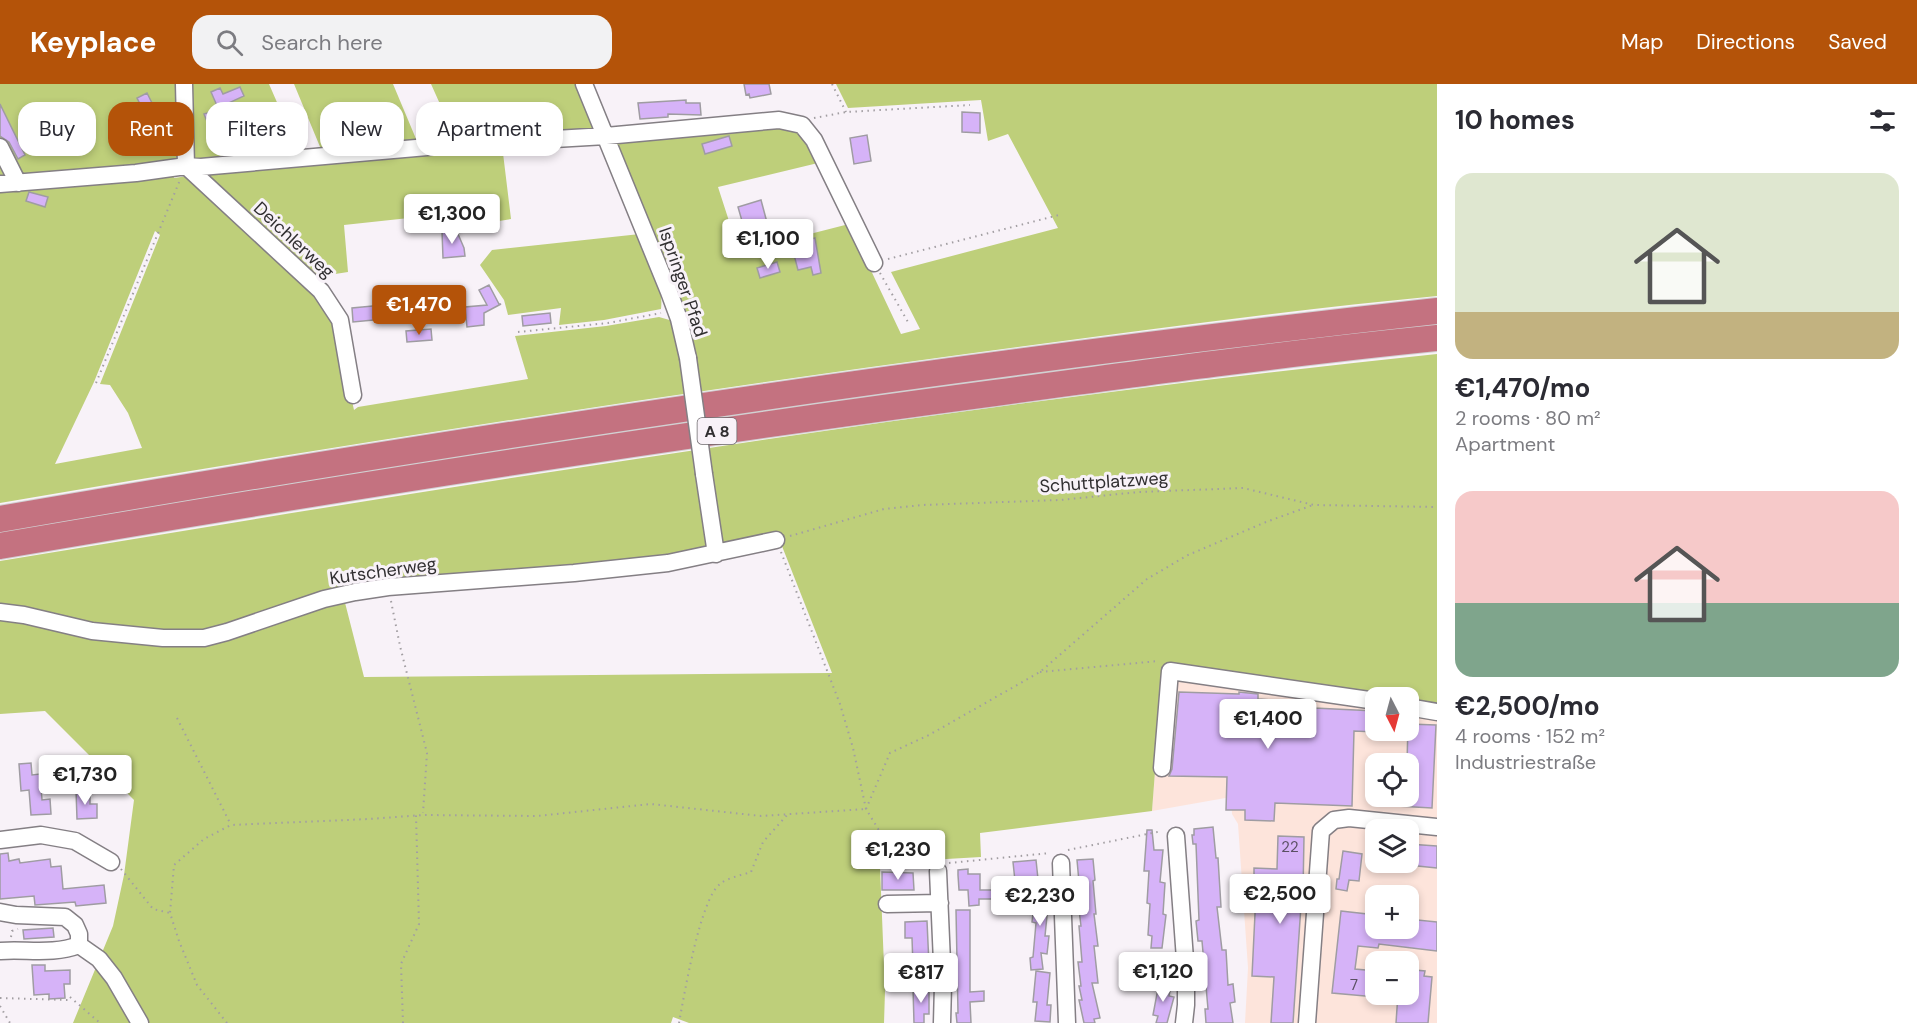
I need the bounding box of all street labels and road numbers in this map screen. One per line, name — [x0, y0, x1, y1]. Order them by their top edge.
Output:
street label: Deichlerweg — [248, 196, 340, 284]
street label: Ispringer Pfad — [653, 224, 713, 340]
road number: A 8 — [698, 418, 736, 444]
street label: Schuttplatzweg — [1039, 466, 1169, 498]
street label: Kutscherweg — [328, 552, 438, 590]

